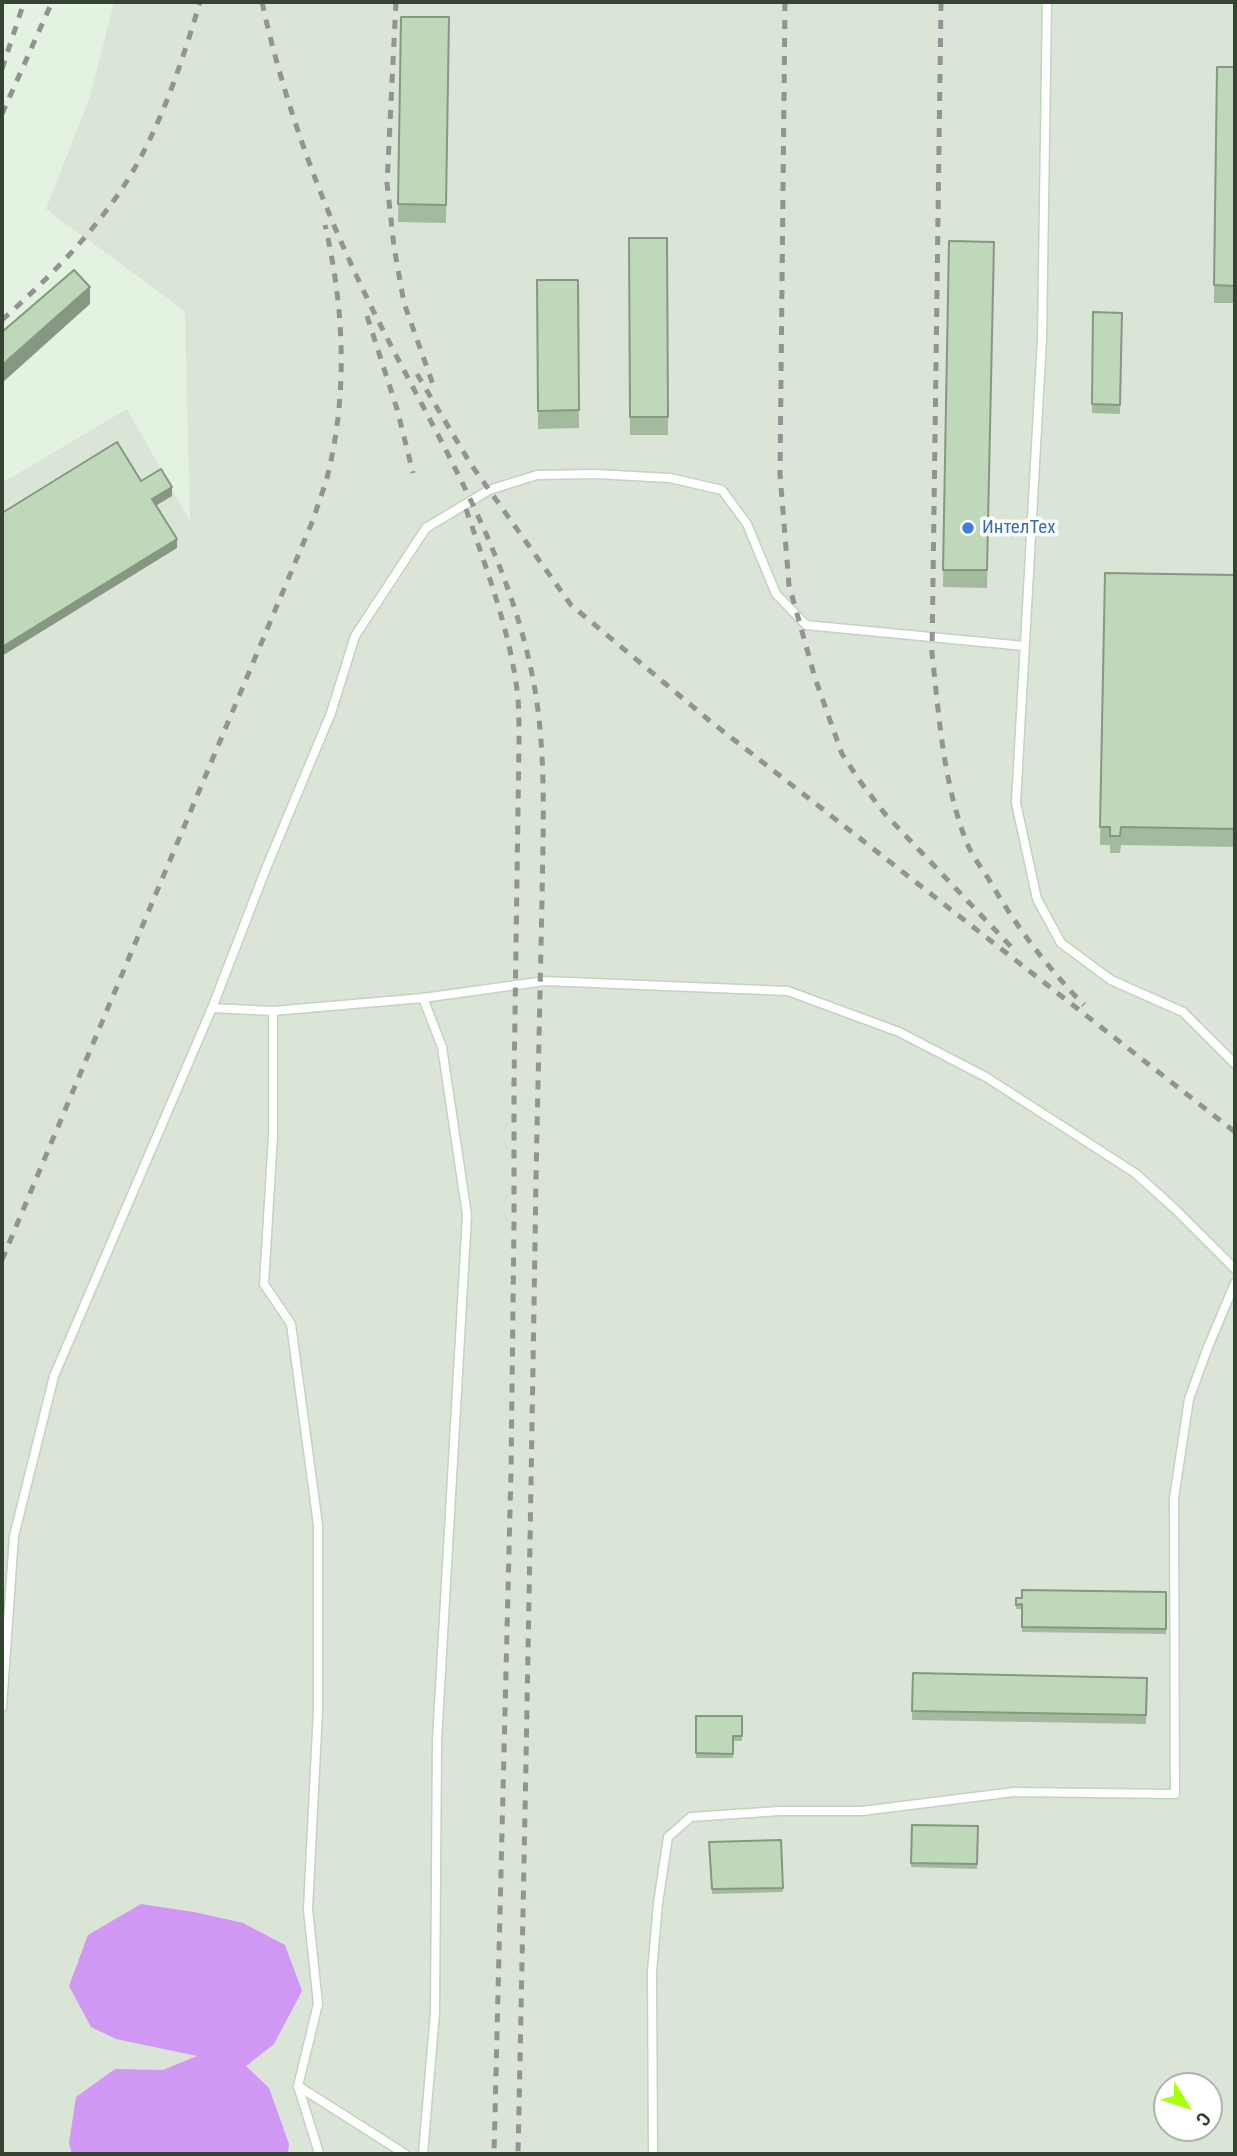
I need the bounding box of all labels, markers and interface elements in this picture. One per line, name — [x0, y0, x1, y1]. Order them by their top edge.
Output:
place label: ИнтелТех — [982, 517, 1056, 539]
marker: ИнтелТех — [960, 520, 976, 536]
north arrow — [1153, 2072, 1223, 2142]
text: С — [1191, 2108, 1216, 2130]

